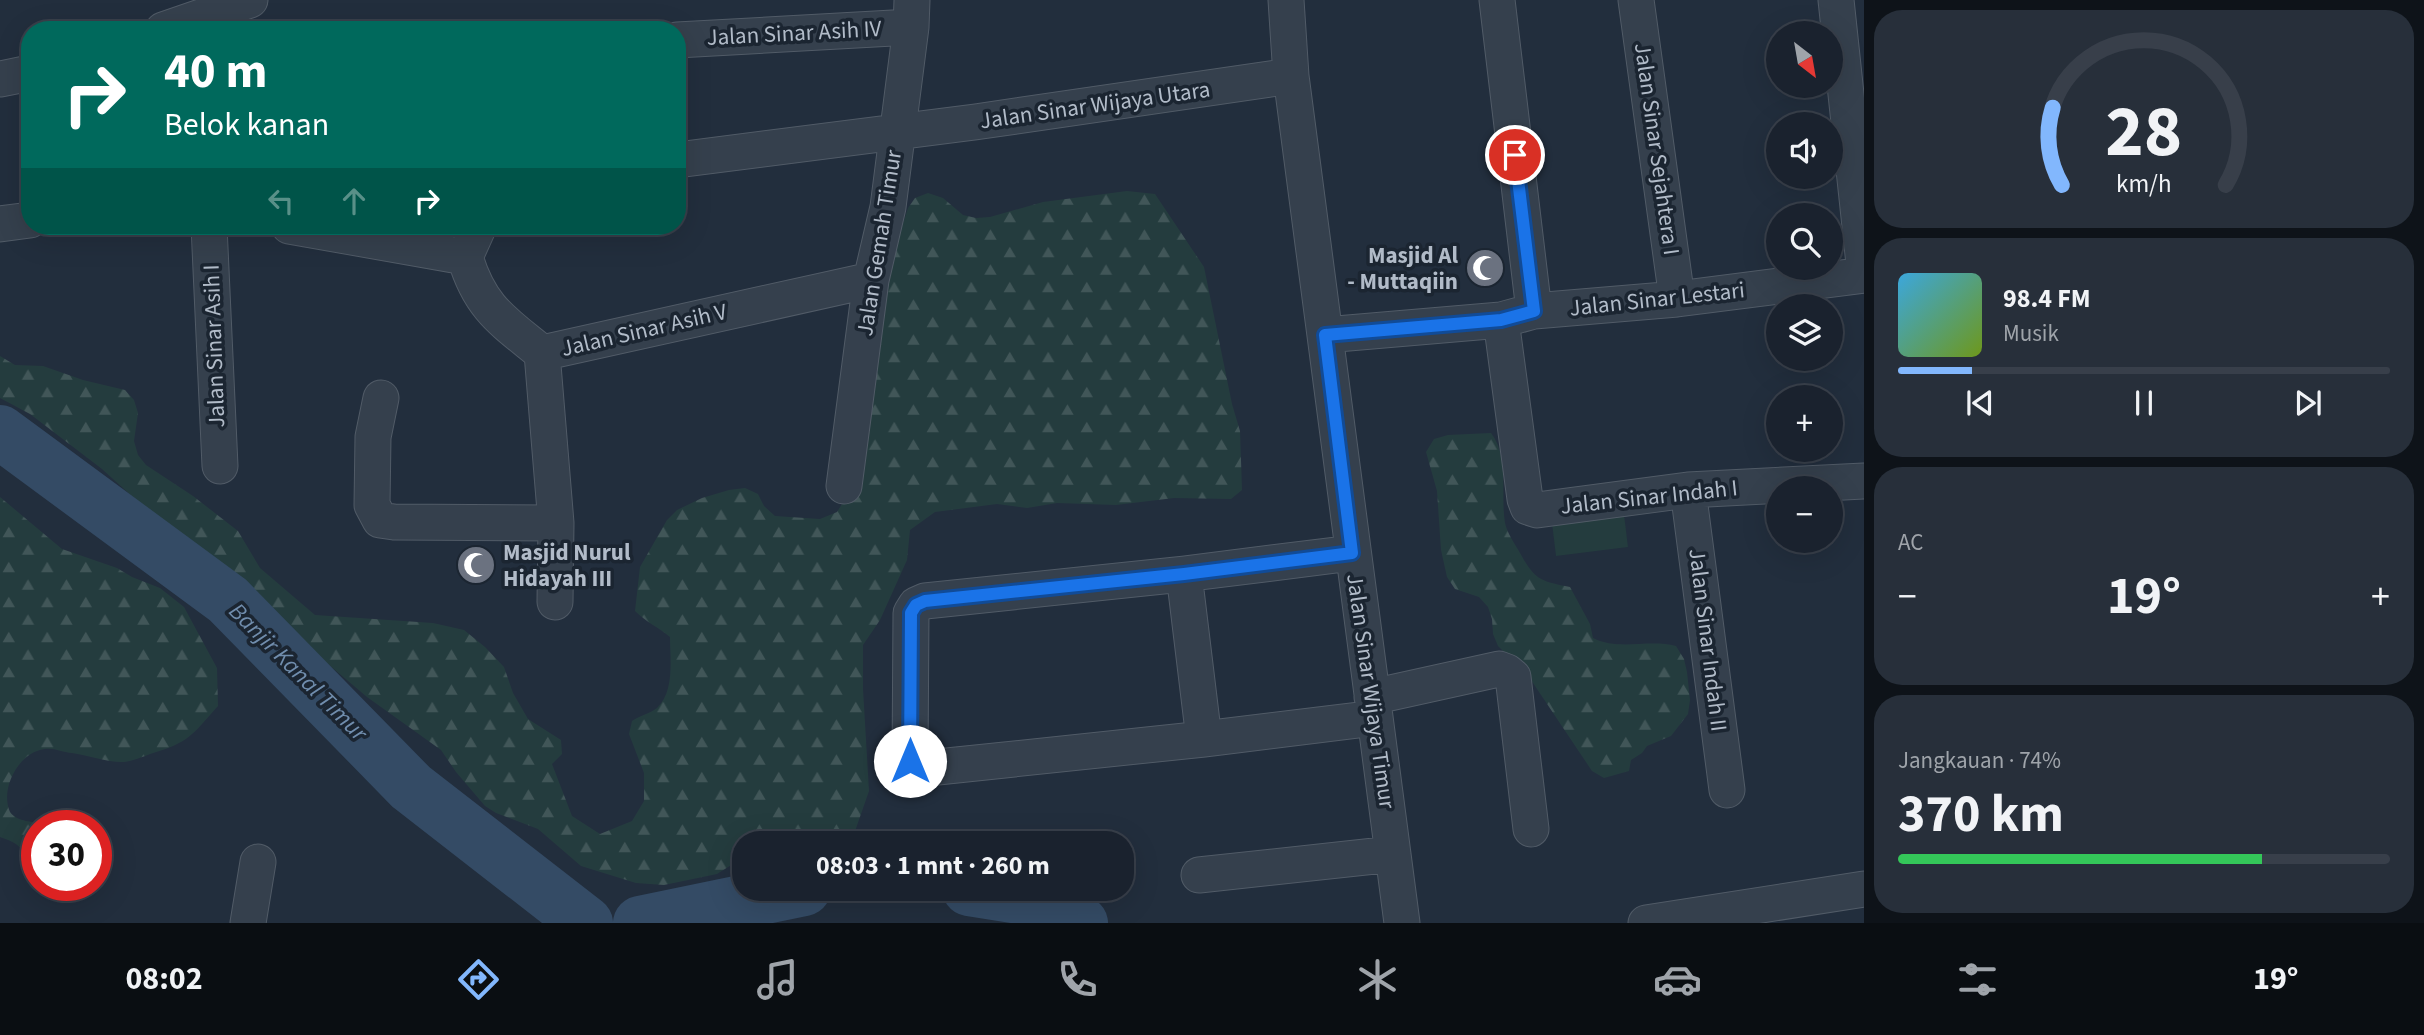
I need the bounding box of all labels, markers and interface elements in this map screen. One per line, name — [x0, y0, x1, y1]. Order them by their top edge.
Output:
street label: Jalan Sinar Asih IV — [706, 12, 883, 54]
north arrow — [1766, 21, 1843, 98]
map controls — [1766, 21, 1843, 553]
text: 40 m — [164, 37, 268, 107]
street label: Jalan Sinar Sejahtera I — [1626, 41, 1688, 257]
icon: right — [49, 49, 140, 140]
street label: Jalan Sinar Wijaya Utara — [978, 73, 1212, 137]
text: 28 — [2106, 81, 2182, 185]
text: Belok kanan — [164, 102, 329, 148]
button: sound — [1766, 112, 1843, 189]
pin — [1485, 125, 1545, 185]
icon: arrive — [1496, 136, 1534, 174]
street label: Jalan Gemah Timur — [848, 146, 910, 339]
text: km/h — [2116, 166, 2172, 202]
icon: left — [262, 182, 300, 220]
icon: ahead — [335, 182, 373, 220]
icon: right — [408, 182, 446, 220]
button: search — [1766, 203, 1843, 280]
place label: Masjid Al - Muttaqiin — [1347, 239, 1458, 298]
mosque icon: Masjid Al - Muttaqiin — [1464, 247, 1506, 289]
street label: Jalan Sinar Asih I — [195, 264, 233, 428]
street label: Jalan Sinar Lestari — [1568, 273, 1746, 325]
text: 98.4 FM — [2003, 280, 2091, 317]
button: layers — [1766, 294, 1843, 371]
street label: Jalan Sinar Asih V — [558, 295, 730, 365]
text: Musik — [2003, 317, 2059, 350]
icon: previous — [1961, 384, 1999, 422]
icon: pause — [2125, 384, 2163, 422]
icon: next — [2289, 384, 2327, 422]
button: + — [1766, 385, 1843, 462]
street label: Jalan Sinar Indah I — [1559, 471, 1739, 523]
button: − — [1766, 476, 1843, 553]
text: AC — [1898, 526, 1923, 559]
place label: Masjid Nurul Hidayah III — [503, 536, 631, 595]
mosque icon: Masjid Nurul Hidayah III — [455, 544, 497, 586]
street label: Jalan Sinar Indah II — [1680, 547, 1736, 733]
text: 19° — [2107, 560, 2181, 634]
text: − — [1898, 570, 1917, 624]
text: + — [2371, 570, 2390, 624]
street label: Jalan Sinar Wijaya Timur — [1338, 571, 1404, 812]
water label: Banjir Kanal Timur — [221, 595, 377, 751]
position arrow — [873, 724, 947, 798]
text: Jangkauan · 74% — [1898, 744, 2061, 777]
text: 370 km — [1898, 778, 2064, 852]
speed limit sign: 30 — [21, 810, 112, 901]
text: 08:03 · 1 mnt · 260 m — [816, 847, 1050, 884]
icon: directions — [454, 955, 503, 1004]
icon: music — [753, 955, 802, 1004]
icon: phone — [1053, 955, 1102, 1004]
icon: climate — [1353, 955, 1402, 1004]
icon: car — [1653, 955, 1702, 1004]
icon: filters — [1953, 955, 2002, 1004]
text: 08:02 — [125, 956, 203, 1002]
text: 19° — [2253, 956, 2298, 1002]

